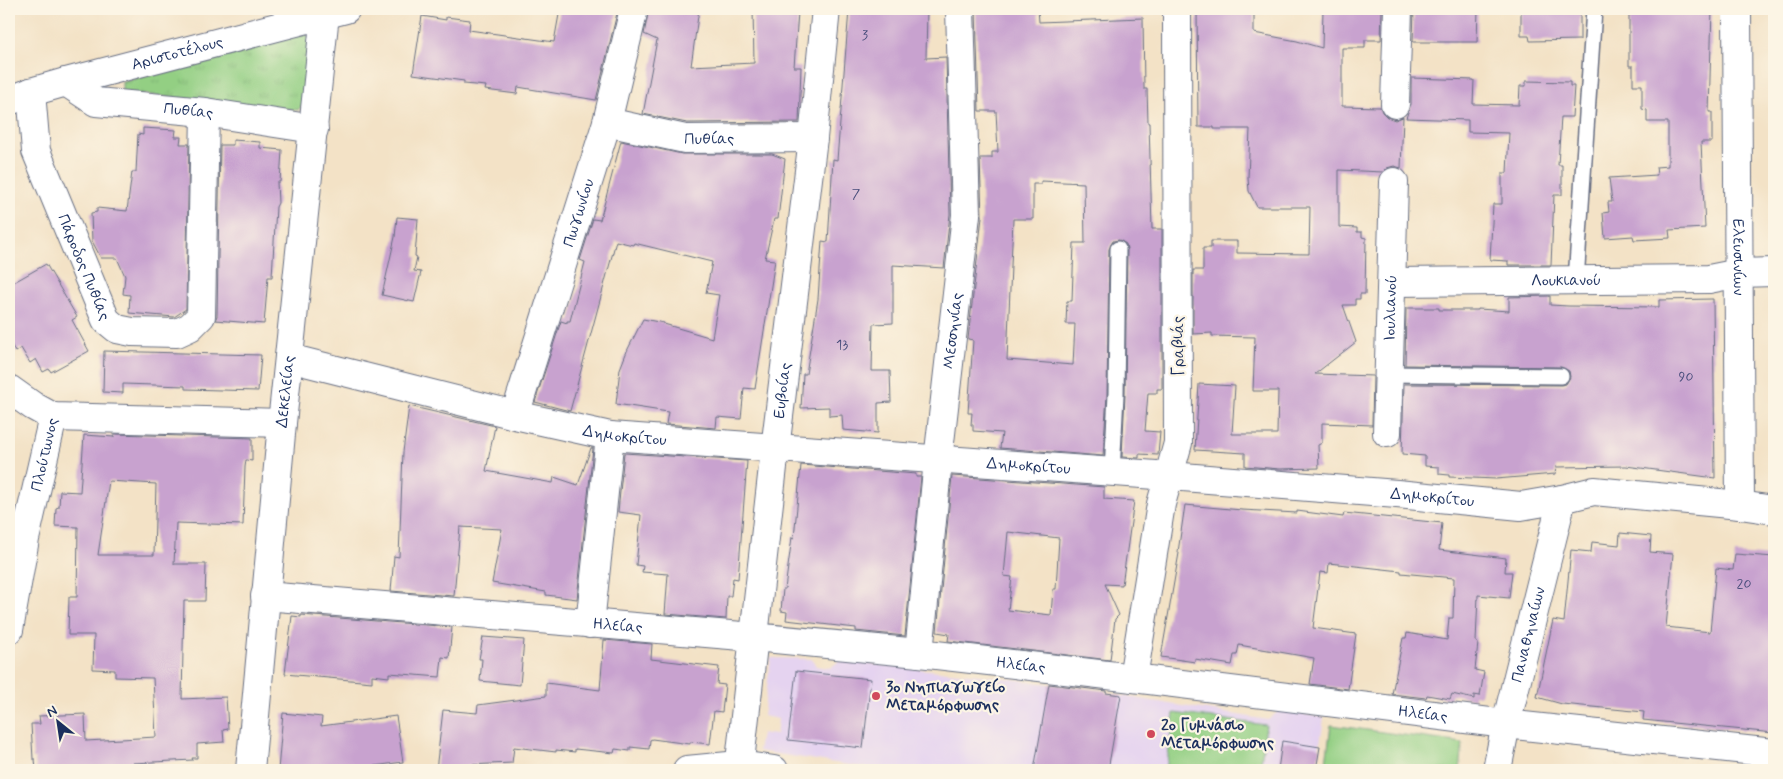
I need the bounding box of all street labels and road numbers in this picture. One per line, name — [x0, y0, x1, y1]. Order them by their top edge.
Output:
street label: Αριστοτέλους — [129, 31, 225, 75]
street label: Πυθίας — [163, 98, 215, 124]
street label: Πυθίας — [684, 128, 734, 150]
street label: Πωγωνίου — [558, 176, 599, 250]
street label: Πάροδος Πυθίας — [53, 211, 116, 324]
street label: Ελευσινίων — [1728, 219, 1749, 295]
street label: Λουκιανού — [1531, 270, 1601, 291]
street label: Ιουλιανού — [1379, 275, 1402, 342]
street label: Μεσσηνίας — [938, 291, 968, 370]
street label: Γραβιάς — [1168, 316, 1189, 376]
street label: Δεκελείας — [271, 354, 300, 429]
street label: Ευβοίας — [768, 361, 796, 420]
street label: Πλούτωνος — [26, 416, 63, 493]
street label: Δημοκρίτου — [581, 420, 667, 451]
street label: Δημοκρίτου — [986, 452, 1071, 479]
street label: Δημοκρίτου — [1390, 483, 1475, 512]
street label: Παναθηναίων — [1506, 585, 1550, 685]
street label: Ηλείας — [592, 613, 643, 638]
street label: Ηλείας — [995, 652, 1047, 678]
street label: Ηλείας — [1397, 700, 1449, 727]

